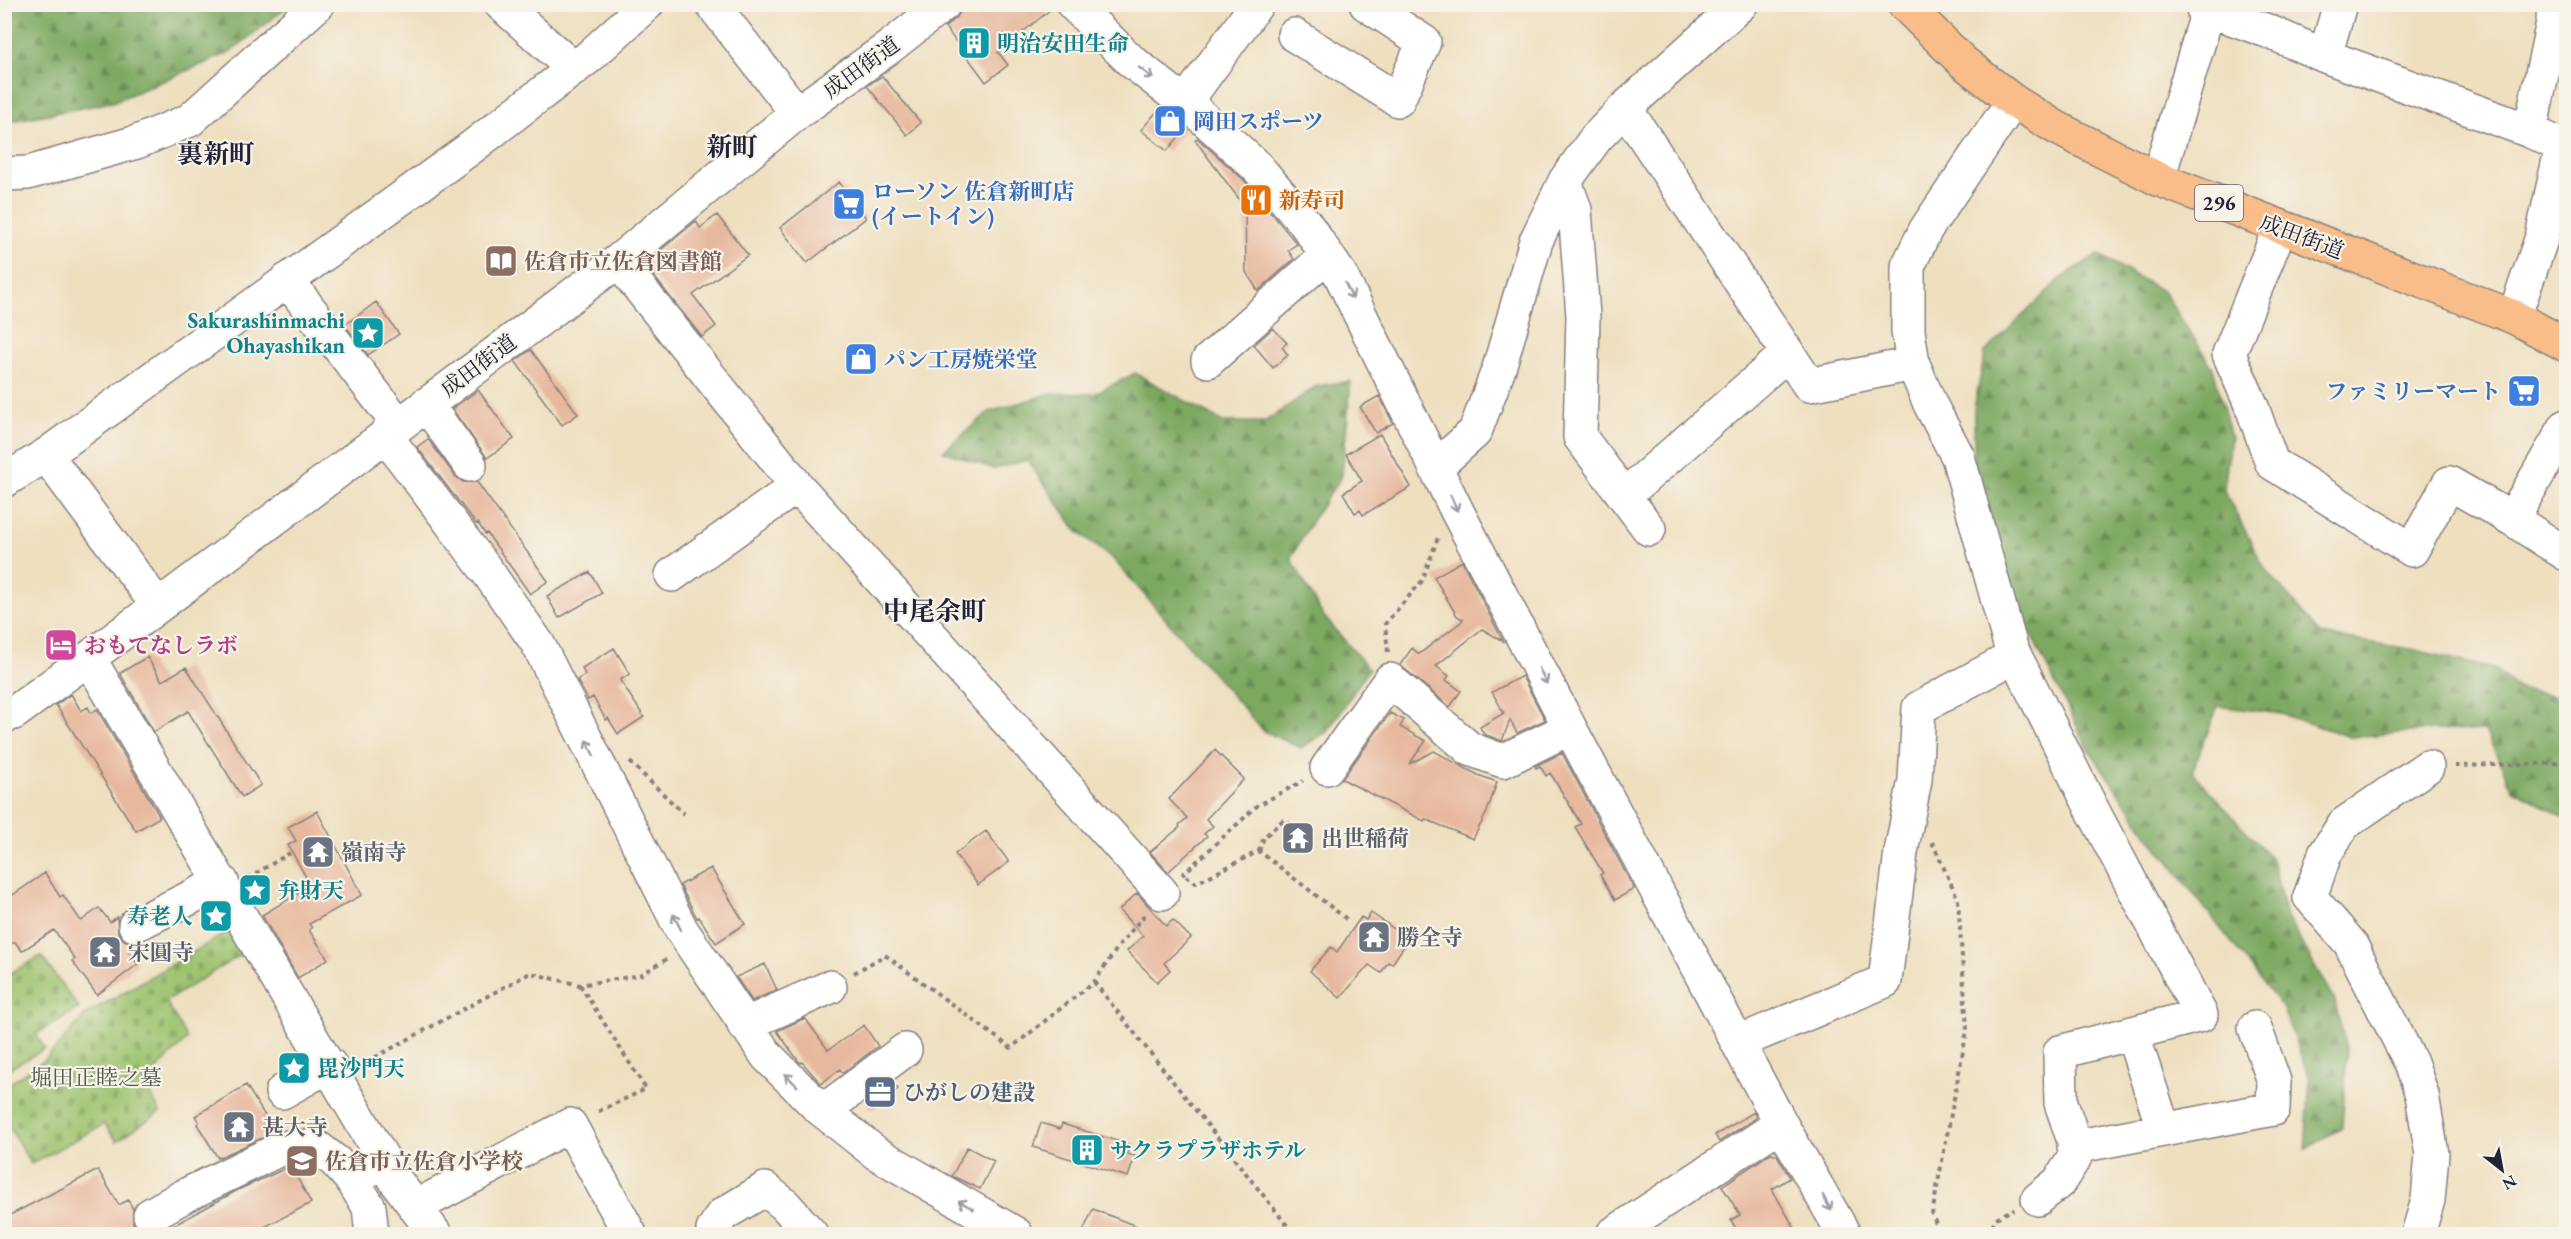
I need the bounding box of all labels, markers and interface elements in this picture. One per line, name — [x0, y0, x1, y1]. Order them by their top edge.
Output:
building icon: 明治安田生命 — [956, 25, 992, 61]
place label: 明治安田生命 — [997, 29, 1129, 58]
street label: 成田街道 — [817, 30, 905, 105]
one-way arrow — [1138, 66, 1154, 79]
shop icon: 岡田スポーツ — [1152, 103, 1188, 139]
place label: 岡田スポーツ — [1193, 107, 1324, 136]
district label: 新町 — [706, 130, 758, 164]
district label: 裏新町 — [177, 137, 255, 171]
place label: ローソン 佐倉新町店 (イートイン) — [872, 177, 1074, 231]
restaurant icon: 新寿司 — [1238, 182, 1274, 218]
road number: 296 — [2195, 185, 2243, 221]
supermarket icon: ローソン 佐倉新町店 (イートイン) — [831, 186, 867, 222]
place label: 新寿司 — [1279, 186, 1345, 215]
street label: 成田街道 — [2256, 207, 2348, 266]
library icon: 佐倉市立佐倉図書館 — [483, 243, 519, 279]
place label: 佐倉市立佐倉図書館 — [524, 247, 722, 276]
one-way arrow — [1344, 281, 1355, 299]
place label: Sakurashinmachi Ohayashikan — [187, 306, 346, 360]
place icon: Sakurashinmachi Ohayashikan — [350, 315, 386, 351]
street label: 成田街道 — [434, 327, 522, 403]
shop icon: パン工房焼栄堂 — [843, 341, 879, 377]
place label: パン工房焼栄堂 — [884, 345, 1038, 374]
supermarket icon: ファミリーマート — [2506, 373, 2542, 409]
place label: ファミリーマート — [2325, 377, 2501, 406]
one-way arrow — [1449, 494, 1460, 512]
district label: 中尾余町 — [883, 594, 987, 628]
hotel icon: おもてなしラボ — [43, 627, 79, 663]
place label: おもてなしラボ — [84, 631, 238, 660]
one-way arrow — [1538, 667, 1549, 685]
one-way arrow — [583, 739, 595, 757]
temple icon: 出世稲荷 — [1280, 820, 1316, 856]
place label: 出世稲荷 — [1321, 824, 1409, 853]
temple icon: 嶺南寺 — [300, 834, 336, 870]
place label: 嶺南寺 — [341, 838, 407, 867]
place icon: 弁財天 — [237, 872, 273, 908]
place label: 弁財天 — [278, 876, 344, 905]
place icon: 寿老人 — [198, 898, 234, 934]
place label: 寿老人 — [127, 902, 193, 931]
one-way arrow — [671, 914, 682, 932]
temple icon: 勝全寺 — [1356, 919, 1392, 955]
place label: 勝全寺 — [1397, 923, 1463, 952]
temple icon: 宋圓寺 — [87, 934, 123, 970]
place label: 宋圓寺 — [128, 938, 194, 967]
place icon: 毘沙門天 — [276, 1050, 312, 1086]
place label: 毘沙門天 — [317, 1054, 405, 1083]
park label: 堀田正睦之墓 — [30, 1063, 162, 1092]
one-way arrow — [783, 1073, 798, 1087]
office icon: ひがしの建設 — [862, 1074, 898, 1110]
place label: ひがしの建設 — [903, 1078, 1035, 1107]
temple icon: 甚大寺 — [221, 1109, 257, 1145]
place label: 甚大寺 — [262, 1113, 328, 1142]
building icon: サクラプラザホテル — [1069, 1132, 1105, 1168]
place label: サクラプラザホテル — [1110, 1136, 1306, 1165]
north arrow — [2472, 1140, 2532, 1200]
school or university icon: 佐倉市立佐倉小学校 — [284, 1143, 320, 1179]
place label: 佐倉市立佐倉小学校 — [325, 1147, 523, 1176]
text: N — [2498, 1170, 2520, 1195]
one-way arrow — [1821, 1194, 1833, 1211]
one-way arrow — [957, 1199, 975, 1210]

